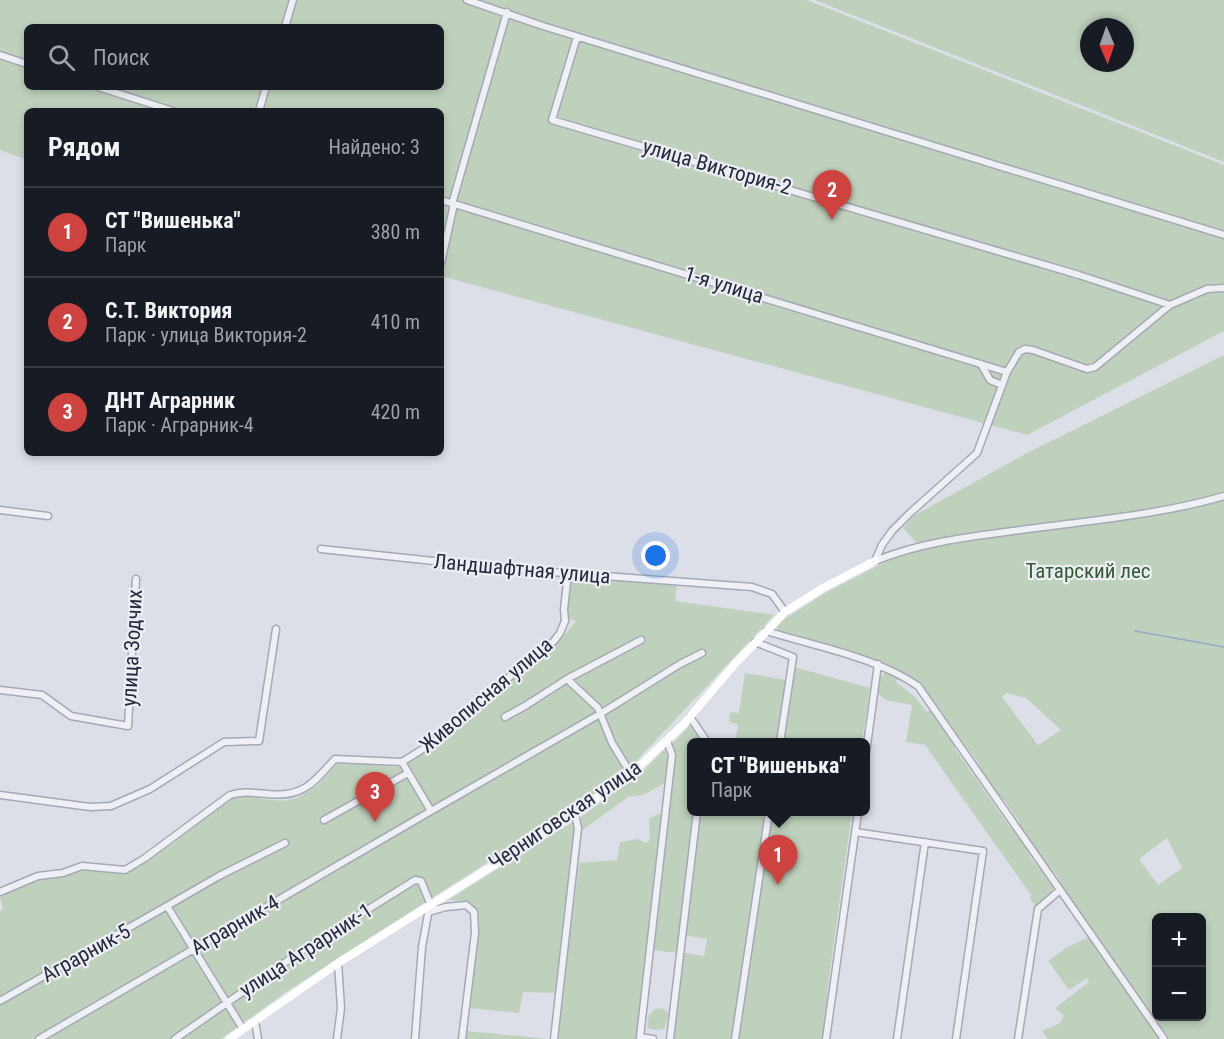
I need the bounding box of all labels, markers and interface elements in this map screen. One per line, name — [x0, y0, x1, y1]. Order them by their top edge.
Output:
north arrow — [1080, 18, 1134, 72]
search box — [24, 24, 444, 90]
icon: search — [45, 41, 78, 74]
text: Поиск — [93, 45, 150, 70]
text: Рядом — [48, 132, 120, 162]
street label: улица Виктория-2 — [640, 134, 794, 200]
text: Найдено: 3 — [328, 135, 420, 159]
pin: 2 — [812, 170, 852, 220]
text: СТ "Вишенька" — [105, 208, 241, 233]
text: 1 — [62, 220, 73, 244]
text: 380 m — [371, 220, 420, 244]
text: Парк — [105, 233, 146, 257]
street label: 1-я улица — [682, 262, 766, 308]
text: С.Т. Виктория — [105, 298, 232, 323]
text: 2 — [62, 310, 73, 334]
text: 410 m — [371, 310, 420, 334]
text: Парк · улица Виктория-2 — [105, 323, 307, 347]
text: ДНТ Аграрник — [105, 388, 235, 413]
text: 3 — [62, 400, 73, 424]
text: 420 m — [371, 400, 420, 424]
text: Парк · Аграрник-4 — [105, 413, 254, 437]
your location — [641, 541, 670, 570]
street label: Ландшафтная улица — [432, 549, 612, 589]
park label: Татарский лес — [1025, 559, 1151, 583]
street label: улица Зодчих — [117, 589, 147, 707]
street label: Живописная улица — [415, 632, 557, 758]
popup — [687, 738, 870, 816]
text: СТ "Вишенька" — [711, 753, 846, 778]
street label: Черниговская улица — [484, 755, 646, 875]
pin: 3 — [356, 772, 394, 822]
text: Парк — [711, 778, 752, 802]
pin: 1 — [758, 836, 798, 885]
street label: Аграрник-4 — [187, 890, 283, 960]
street label: улица Аграрник-1 — [235, 898, 377, 1002]
map controls — [1152, 913, 1206, 1021]
button: + — [1152, 913, 1206, 967]
street label: Аграрник-5 — [37, 919, 135, 987]
button: − — [1152, 967, 1206, 1021]

